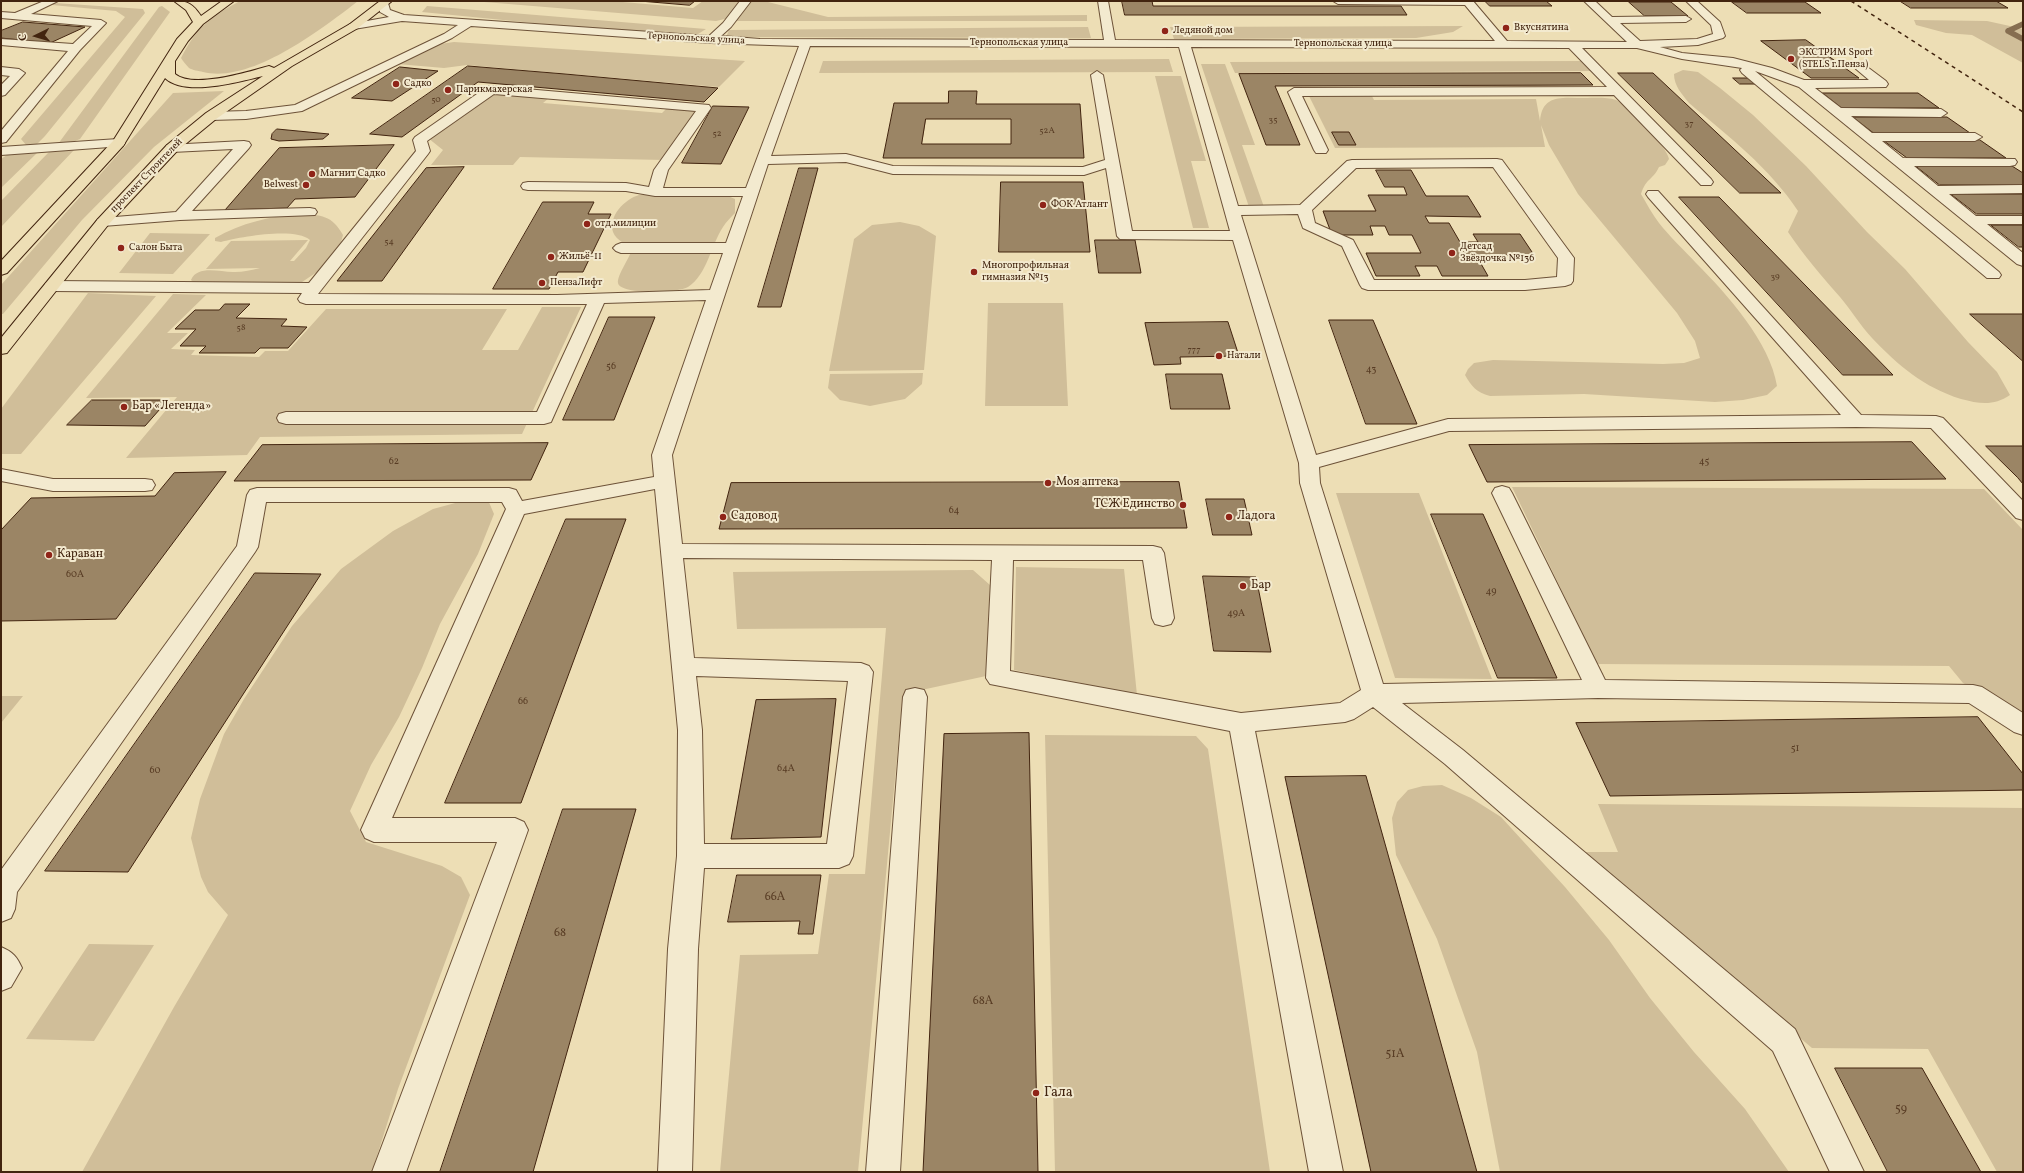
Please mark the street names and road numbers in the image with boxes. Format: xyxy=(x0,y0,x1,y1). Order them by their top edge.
street label: Тернопольская улица xyxy=(647,30,745,48)
street label: Тернопольская улица xyxy=(970,37,1068,49)
street label: Тернопольская улица xyxy=(1294,38,1392,50)
street label: проспект Строителей xyxy=(108,136,186,216)

